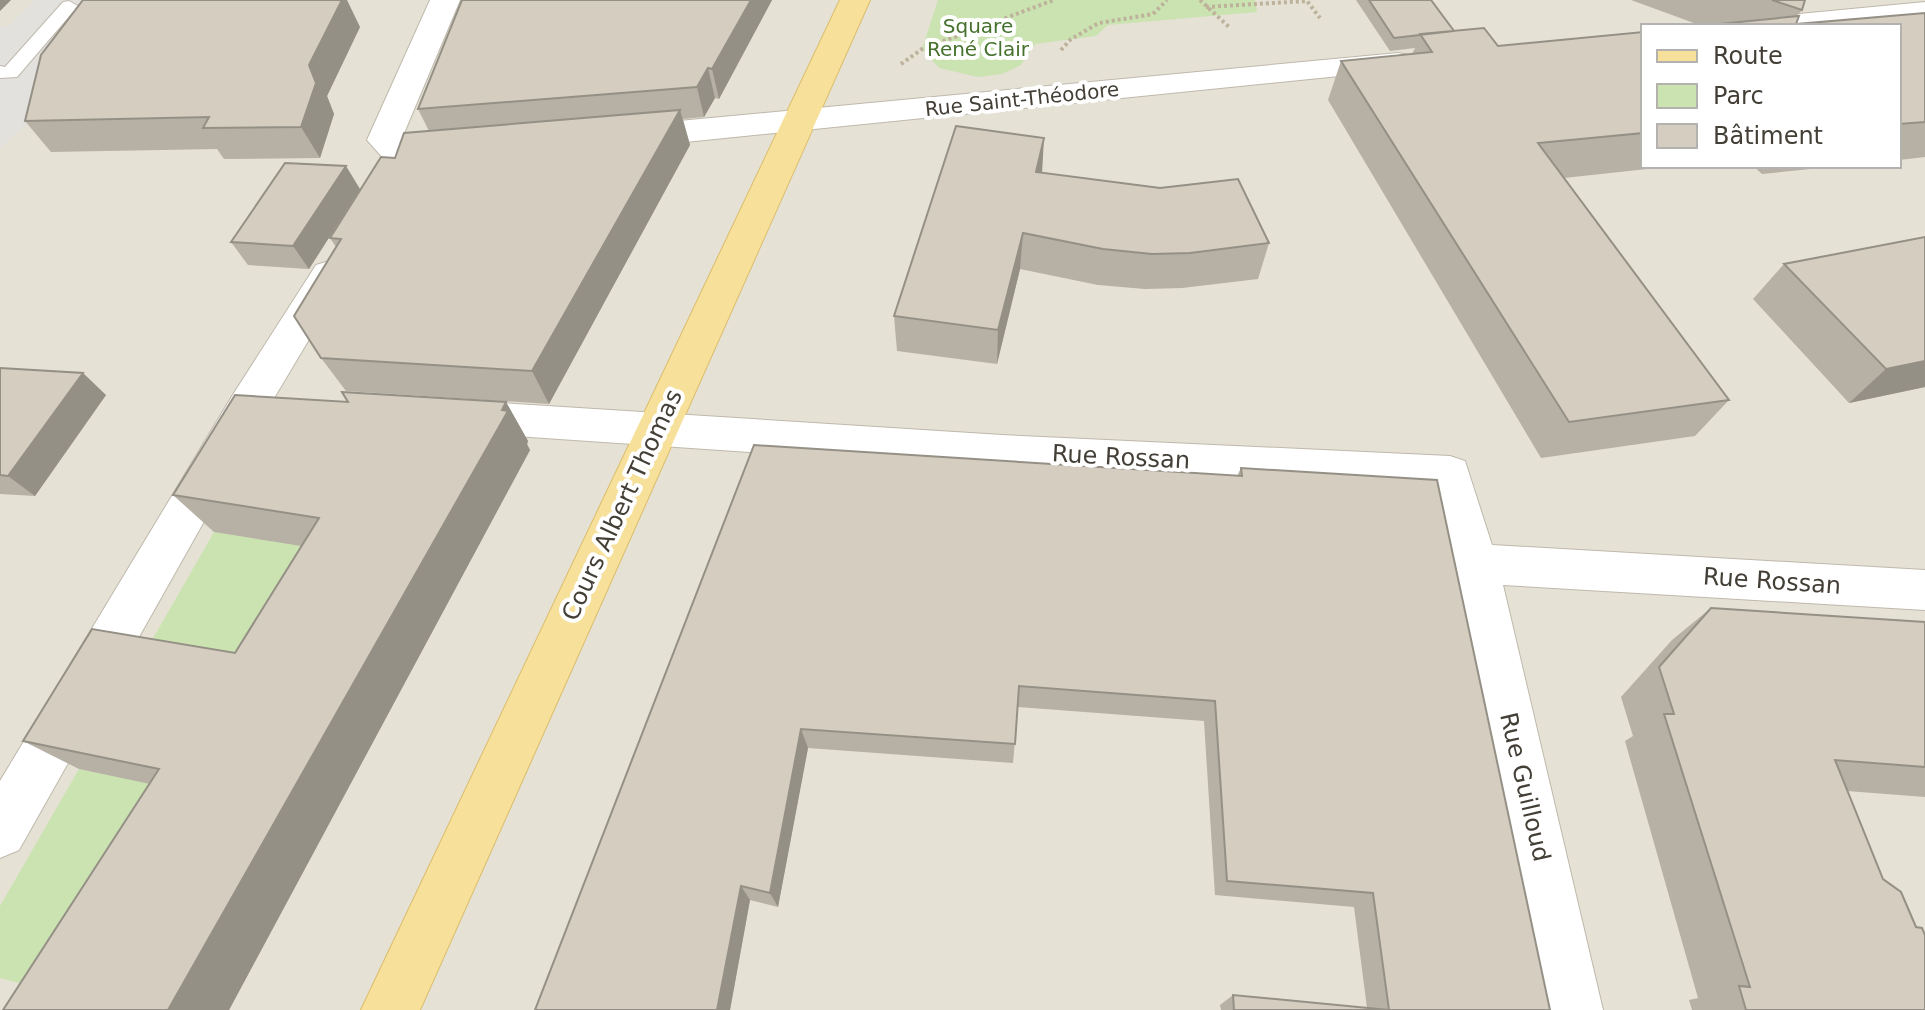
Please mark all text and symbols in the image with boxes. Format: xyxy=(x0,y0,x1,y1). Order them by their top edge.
park label: Square René Clair xyxy=(927,14,1030,61)
legend xyxy=(1641,24,1901,168)
text: Route xyxy=(1713,42,1783,70)
street label: Rue Saint-Théodore xyxy=(924,77,1120,121)
text: Parc xyxy=(1713,82,1764,110)
text: Bâtiment xyxy=(1713,122,1823,150)
street label: Cours Albert Thomas xyxy=(556,385,688,625)
street label: Rue Rossan xyxy=(1051,439,1191,475)
street label: Rue Rossan xyxy=(1702,562,1842,600)
street label: Rue Guilloud xyxy=(1494,710,1556,864)

